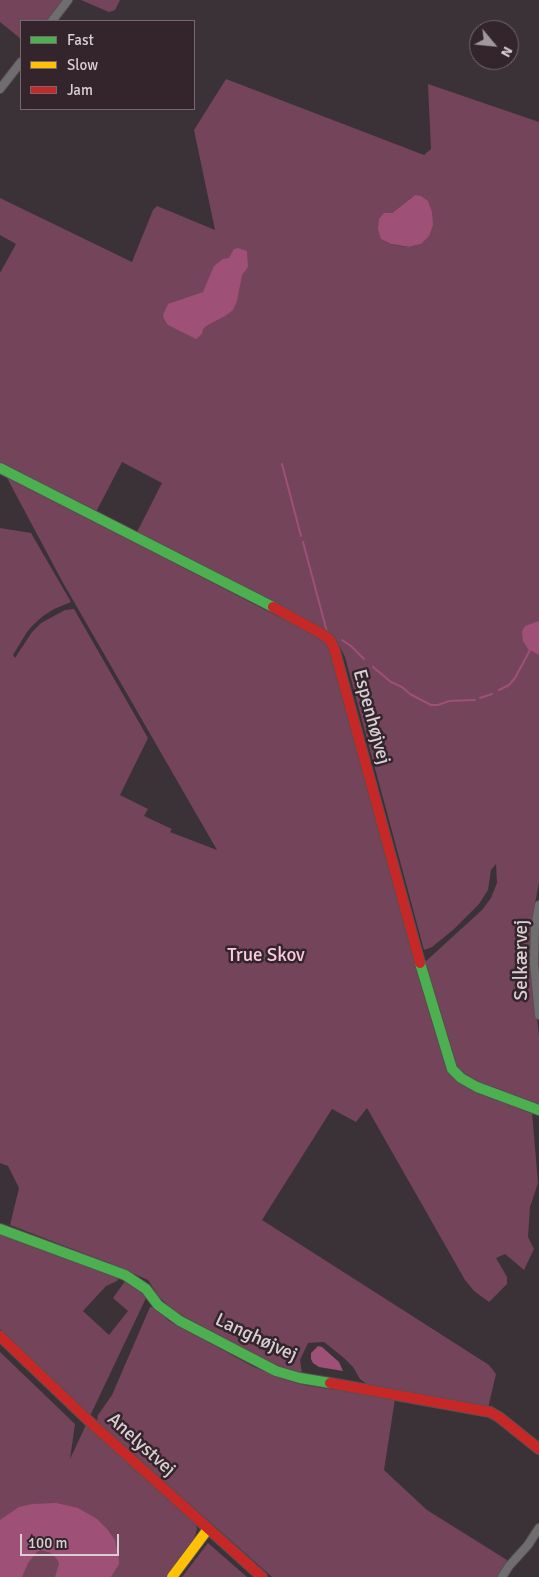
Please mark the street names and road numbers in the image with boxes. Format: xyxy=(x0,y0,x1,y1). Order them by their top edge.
street label: Espenhøjvej xyxy=(347,667,395,767)
street label: Selkærvej xyxy=(511,920,533,1000)
street label: Langhøjvej xyxy=(211,1309,301,1367)
street label: Anelystvej xyxy=(102,1408,180,1482)

